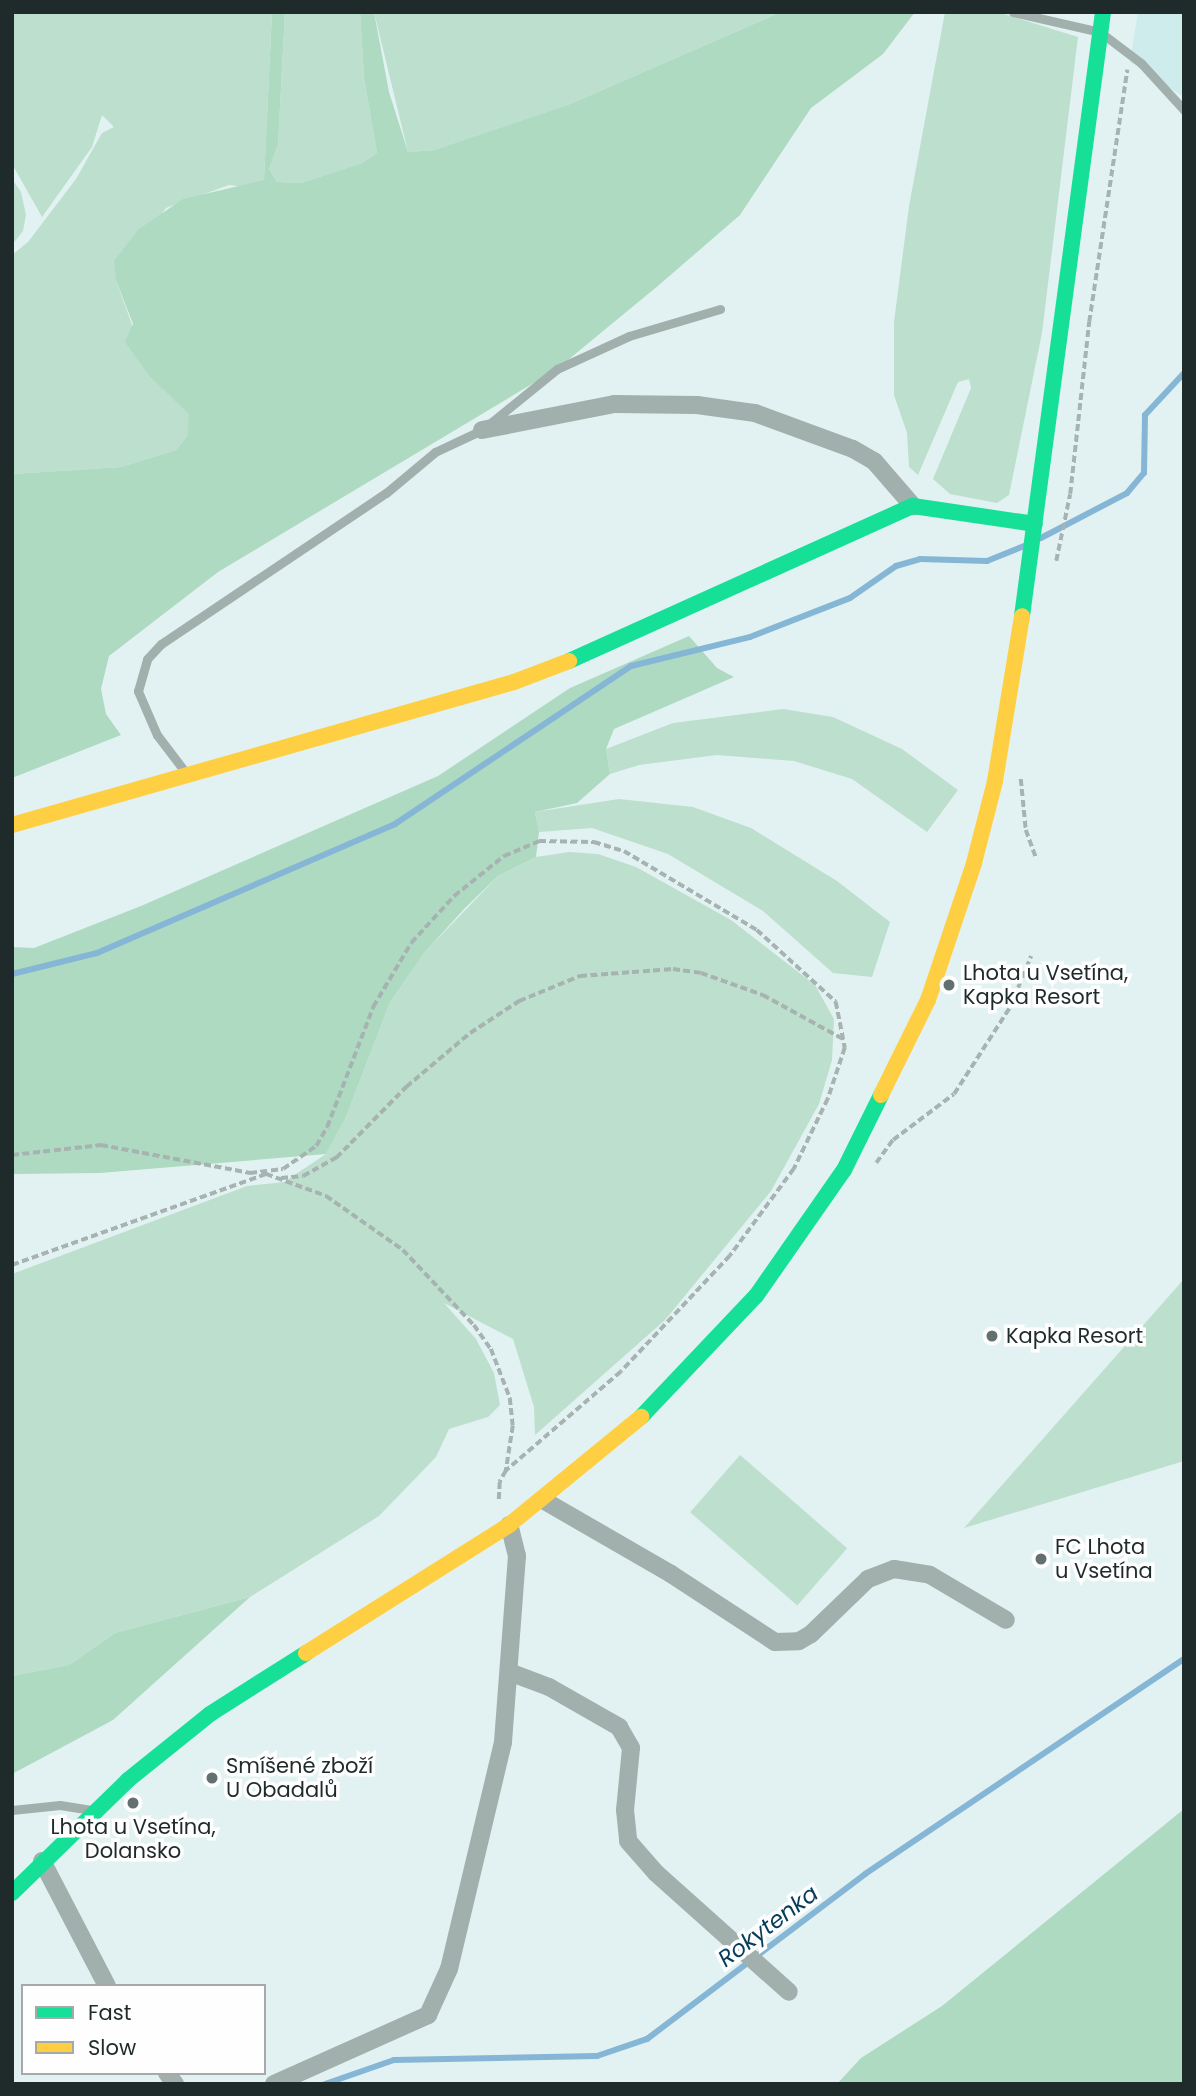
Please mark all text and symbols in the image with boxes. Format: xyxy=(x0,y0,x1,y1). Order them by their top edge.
place label: Lhota u Vsetína, Kapka Resort xyxy=(963,960,1128,1010)
marker: Lhota u Vsetína, Kapka Resort xyxy=(941,977,957,993)
place label: Kapka Resort xyxy=(1006,1323,1143,1349)
marker: Kapka Resort xyxy=(984,1328,1000,1344)
place label: FC Lhota u Vsetína xyxy=(1055,1534,1153,1584)
marker: FC Lhota u Vsetína xyxy=(1033,1551,1049,1567)
place label: Smíšené zboží U Obadalů xyxy=(226,1753,373,1803)
marker: Smíšené zboží U Obadalů xyxy=(204,1770,220,1786)
marker: Lhota u Vsetína, Dolansko xyxy=(125,1795,141,1811)
place label: Lhota u Vsetína, Dolansko xyxy=(50,1814,216,1864)
water label: Rokytenka xyxy=(712,1879,824,1973)
legend xyxy=(21,1984,266,2075)
text: Fast xyxy=(88,1998,131,2027)
text: Slow xyxy=(88,2033,136,2062)

